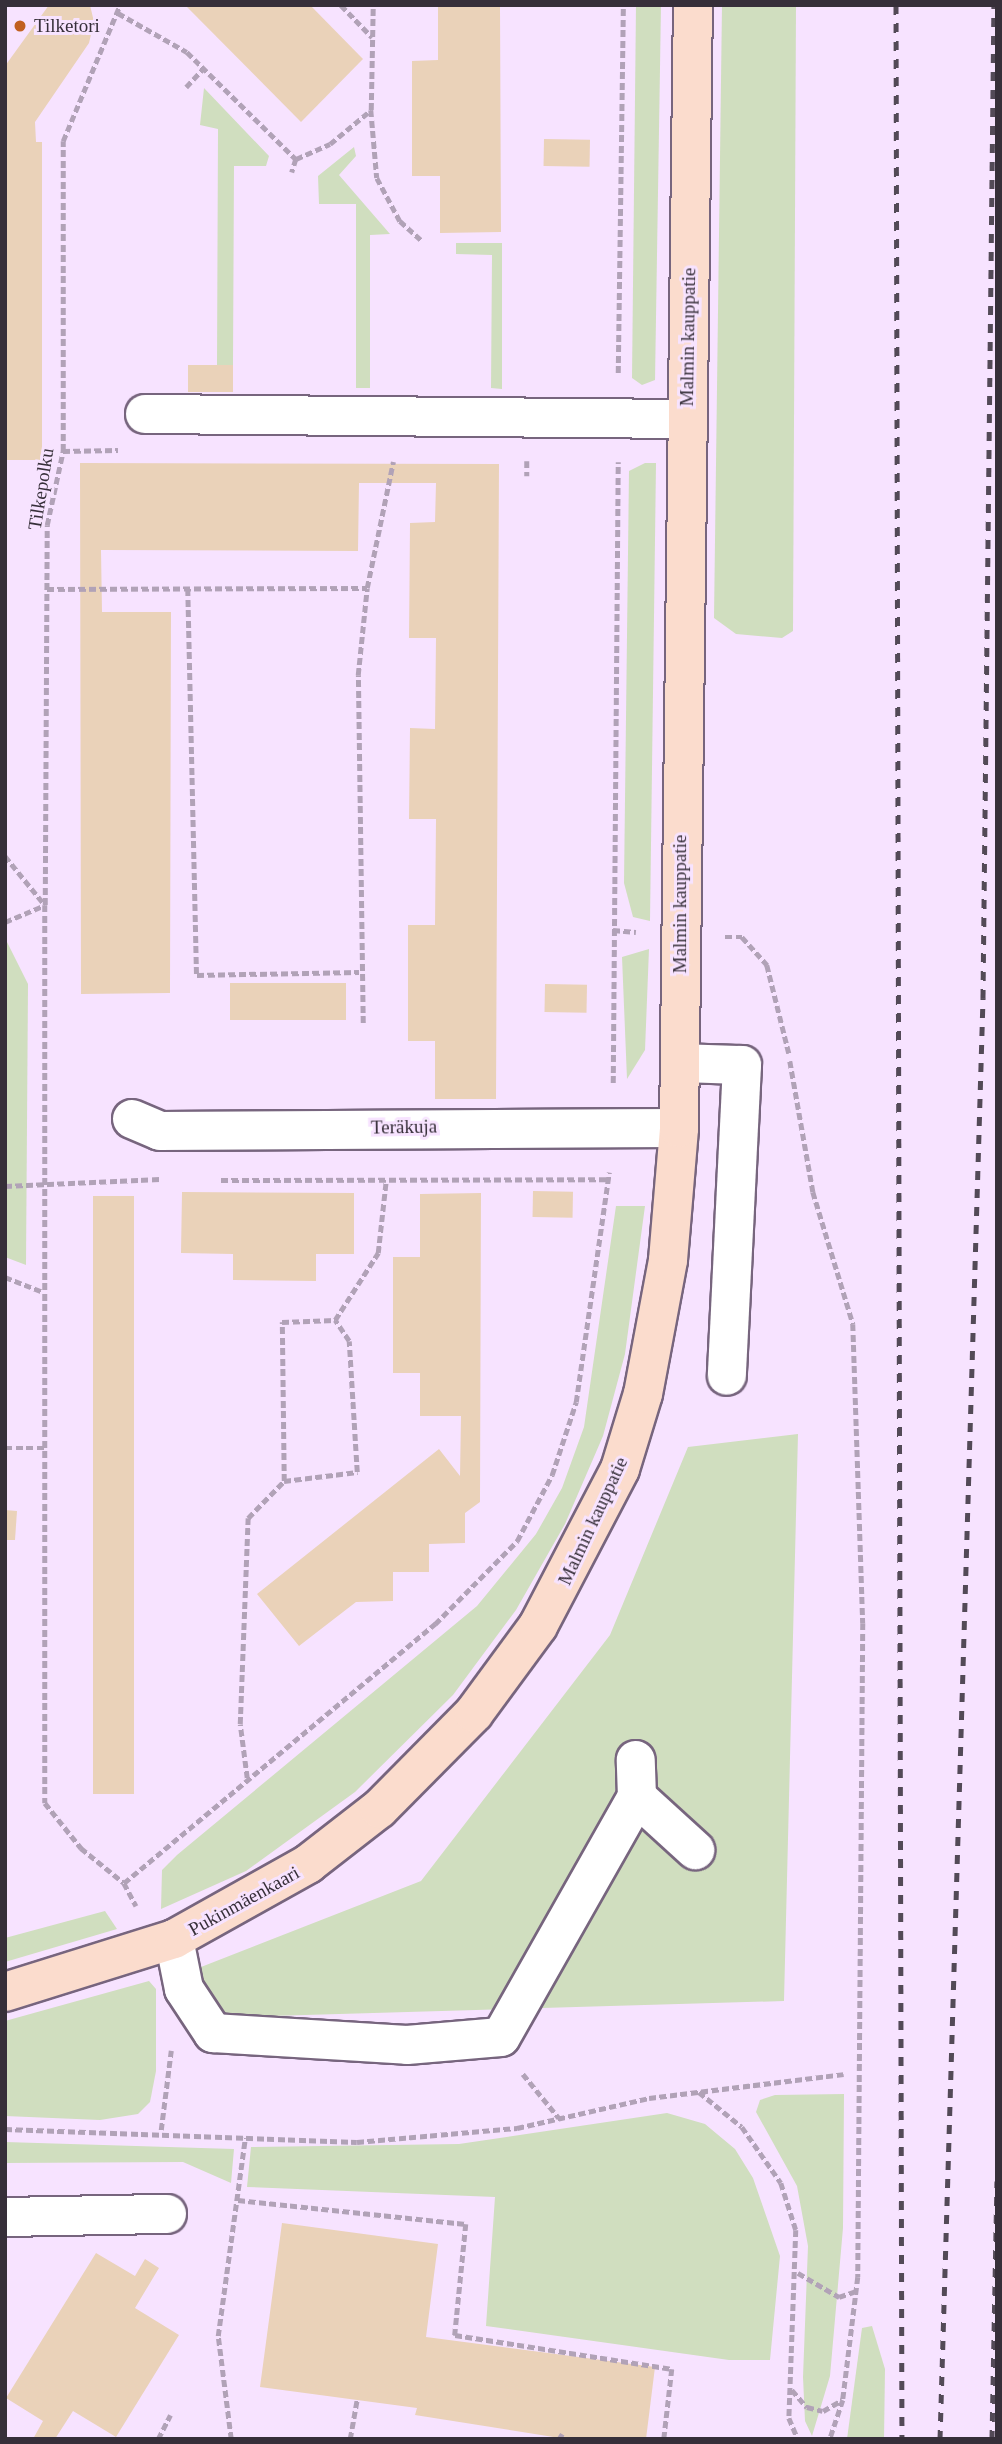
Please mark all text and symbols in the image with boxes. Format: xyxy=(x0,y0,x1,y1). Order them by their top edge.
place label: Tilketori xyxy=(34,15,100,37)
marker: Tilketori xyxy=(12,18,28,34)
street label: Malmin kauppatie xyxy=(675,267,701,407)
street label: Tilkepolku xyxy=(23,446,59,532)
street label: Malmin kauppatie xyxy=(669,835,691,973)
street label: Teräkuja xyxy=(371,1115,437,1139)
street label: Malmin kauppatie xyxy=(553,1453,633,1589)
street label: Pukinmäenkaari xyxy=(184,1861,304,1941)

